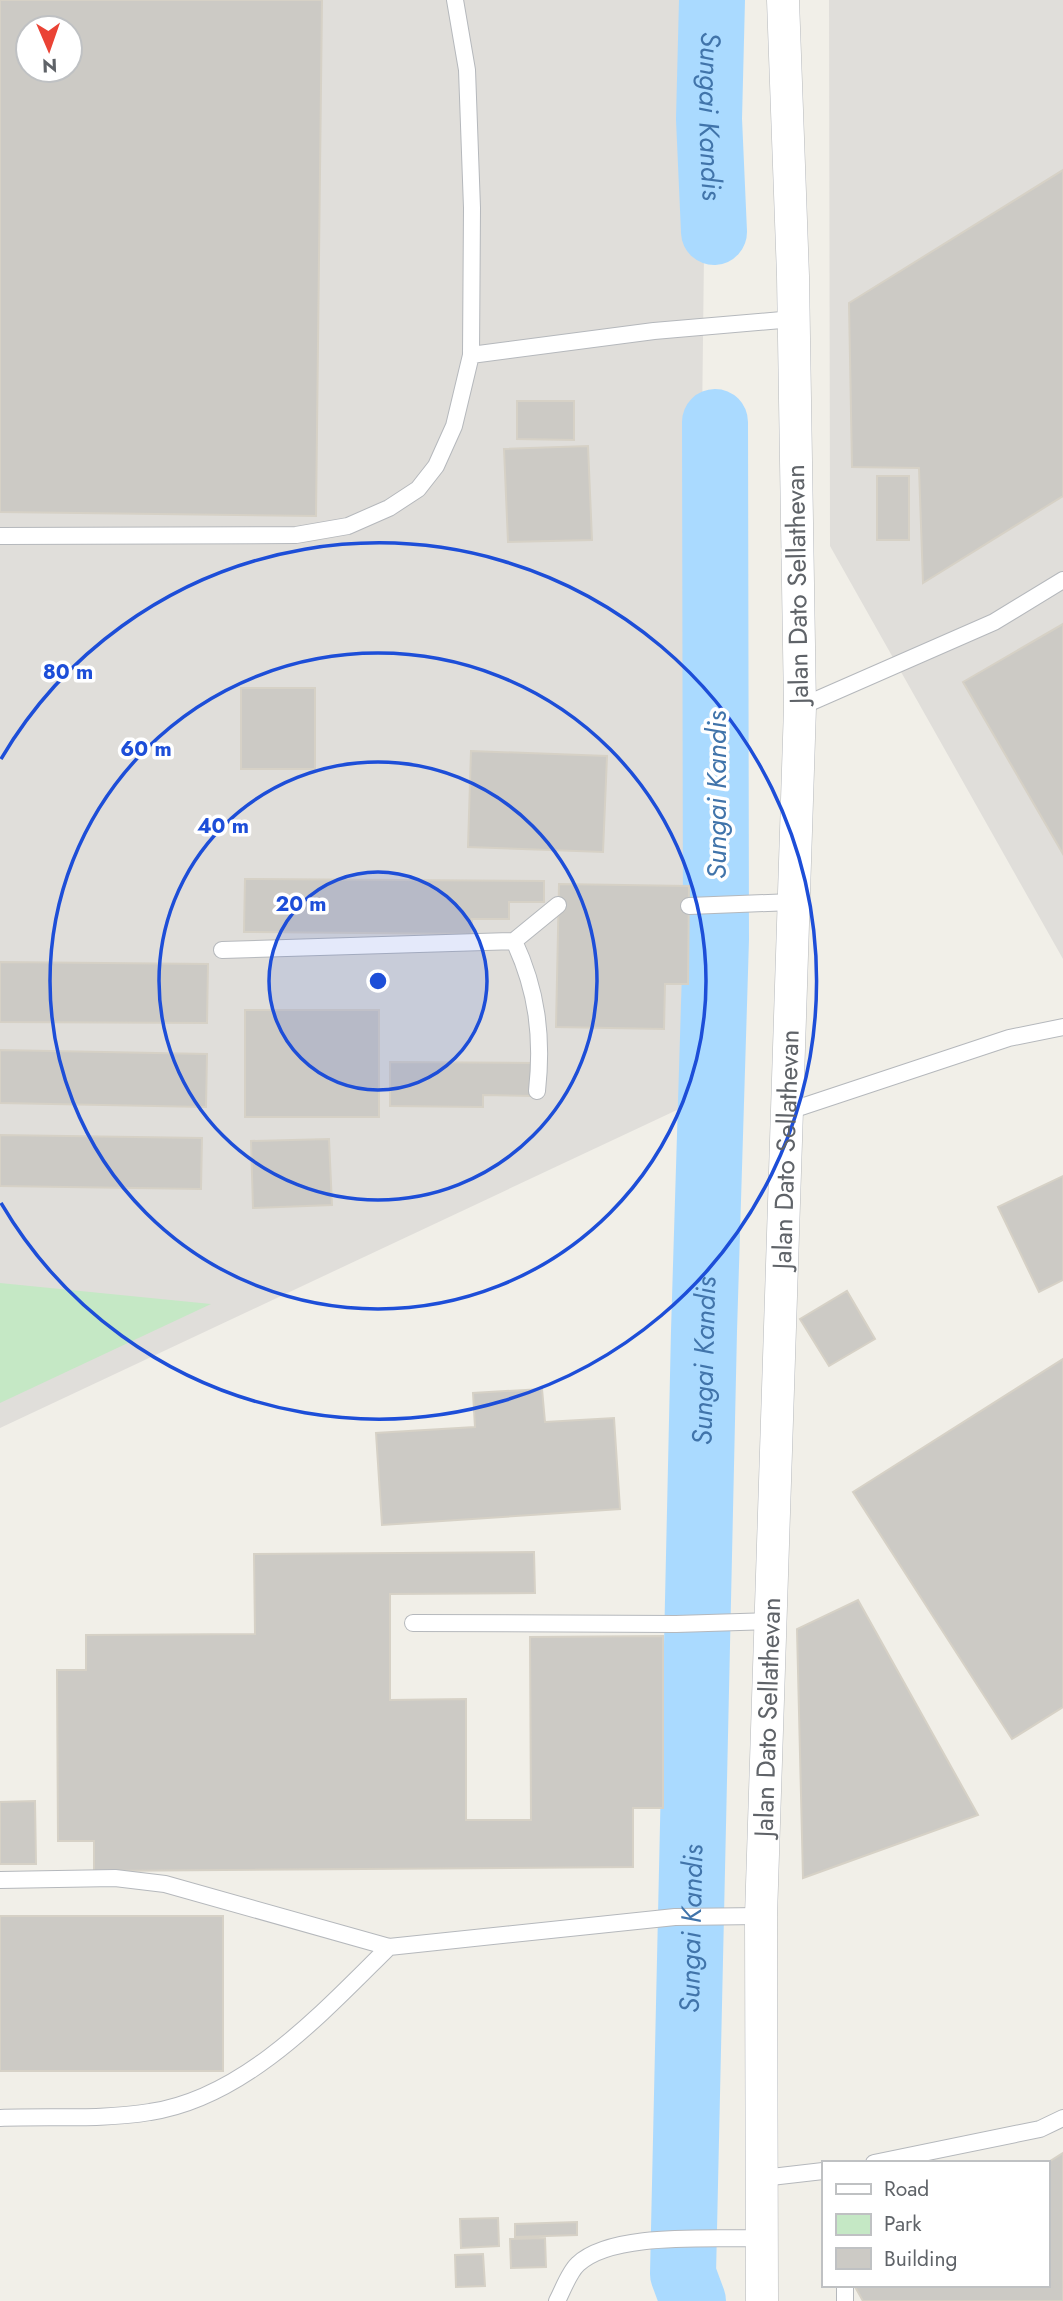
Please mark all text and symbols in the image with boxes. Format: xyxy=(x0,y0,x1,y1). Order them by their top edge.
north arrow xyxy=(14,14,84,84)
water label: Sungai Kandis xyxy=(688,31,733,202)
text: N xyxy=(42,52,58,79)
street label: Jalan Dato Sellathevan xyxy=(776,464,818,707)
text: 80 m xyxy=(43,657,93,687)
water label: Sungai Kandis xyxy=(696,710,737,879)
text: 60 m xyxy=(120,734,172,764)
text: 40 m xyxy=(197,811,249,841)
text: 20 m xyxy=(275,889,327,919)
centre of rings xyxy=(366,969,390,993)
street label: Jalan Dato Sellathevan xyxy=(763,1029,809,1273)
water label: Sungai Kandis xyxy=(681,1275,727,1446)
street label: Jalan Dato Sellathevan xyxy=(744,1597,790,1841)
water label: Sungai Kandis xyxy=(669,1843,714,2014)
legend xyxy=(822,2161,1049,2287)
text: Road xyxy=(884,2174,929,2204)
text: Park xyxy=(884,2209,922,2239)
text: Building xyxy=(884,2244,957,2274)

